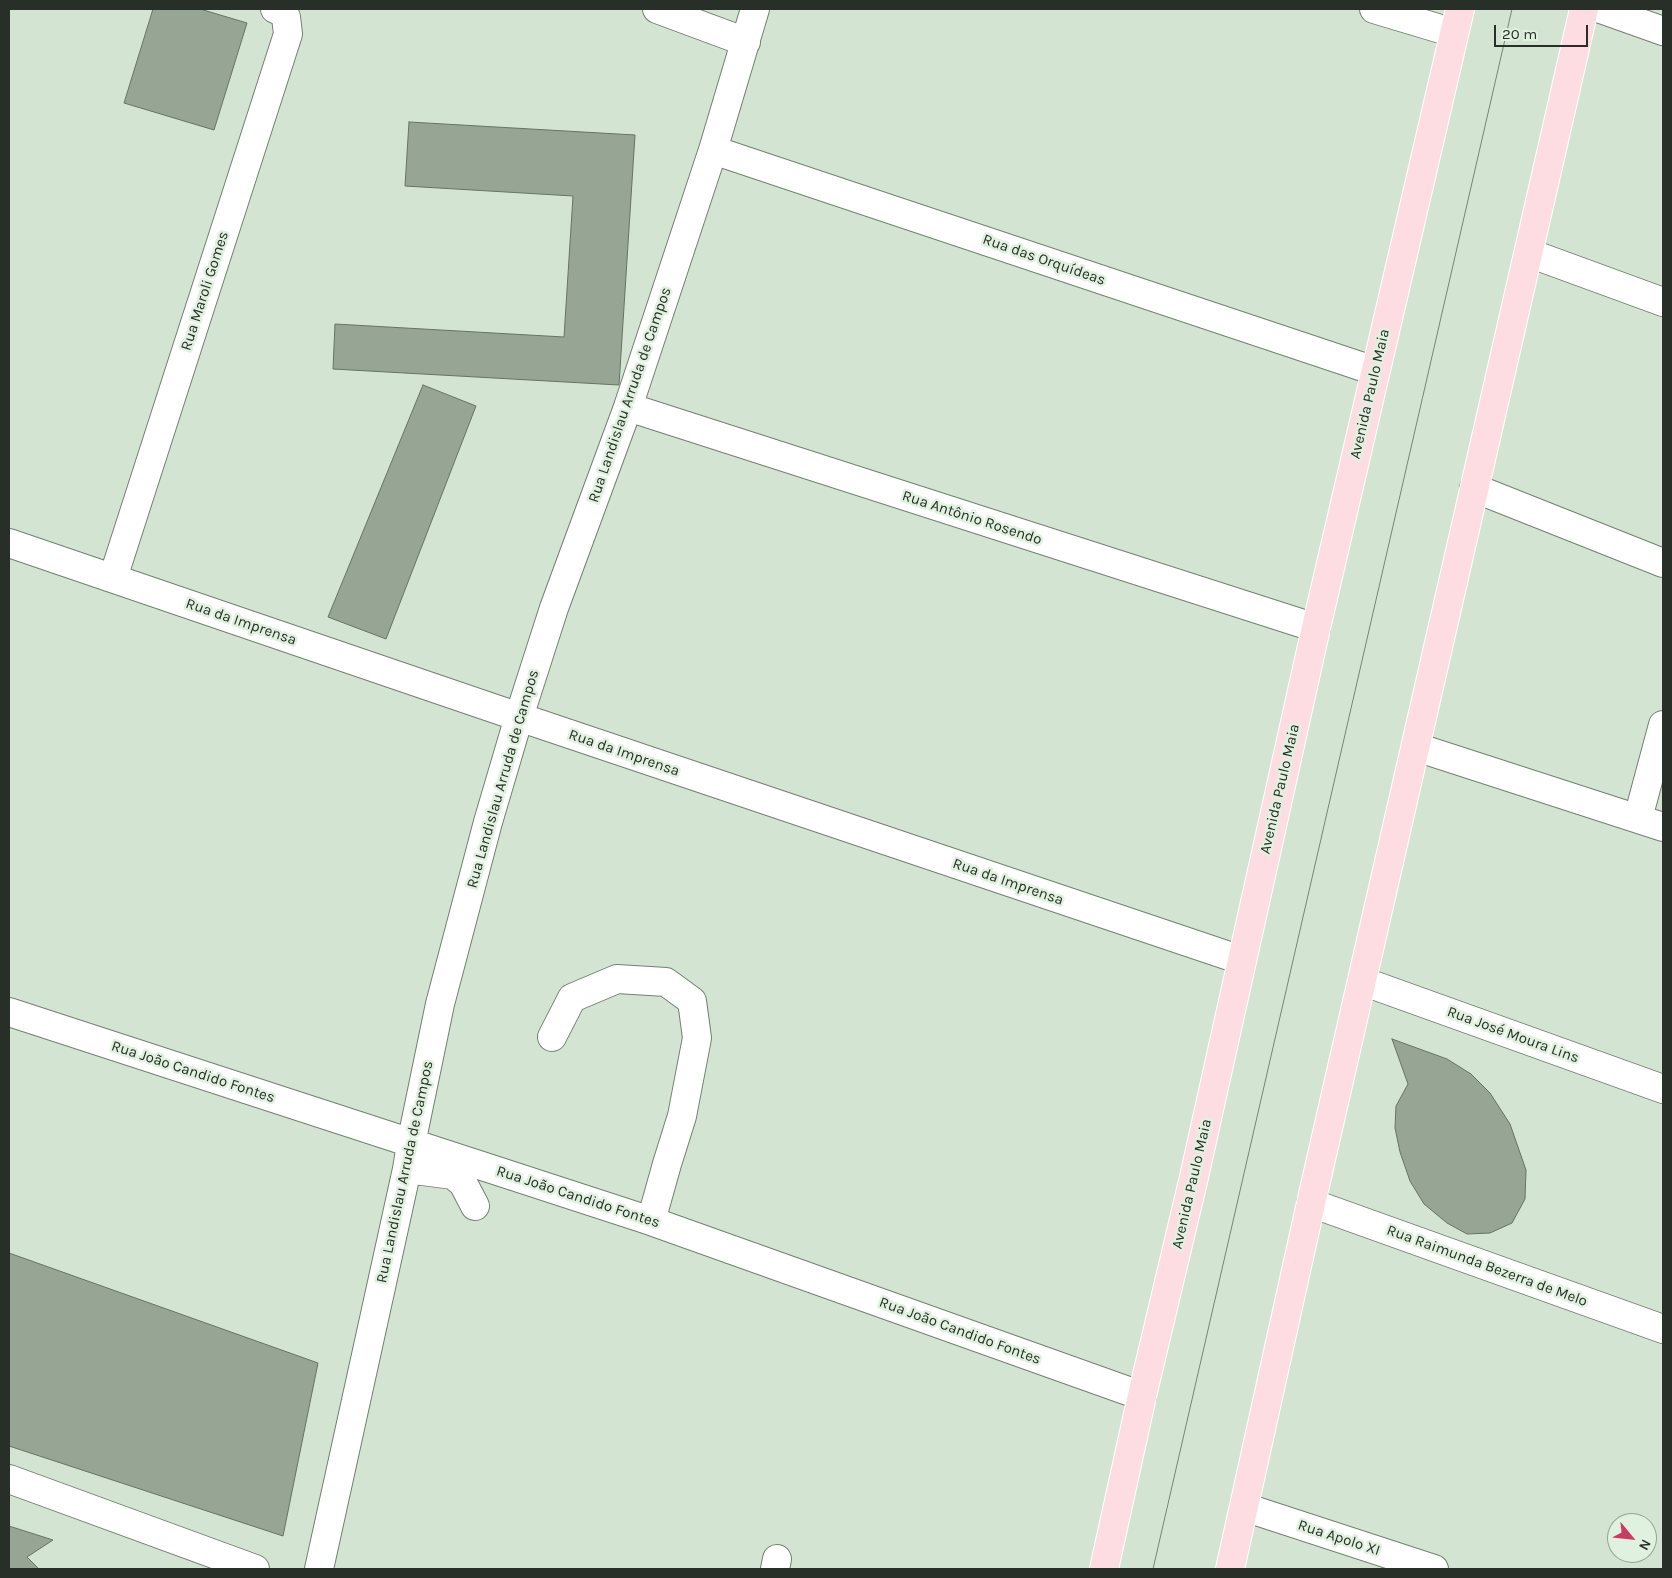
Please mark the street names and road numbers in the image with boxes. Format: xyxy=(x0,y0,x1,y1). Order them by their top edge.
street label: Rua Maroli Gomes xyxy=(177,229,233,353)
street label: Rua das Orquídeas xyxy=(980,231,1108,289)
street label: Rua Landislau Arruda de Campos xyxy=(585,285,675,505)
street label: Avenida Paulo Maia xyxy=(1346,327,1394,461)
street label: Rua Antônio Rosendo xyxy=(900,487,1044,549)
street label: Rua da Imprensa xyxy=(183,595,299,649)
street label: Rua Landislau Arruda de Campos xyxy=(463,668,543,890)
street label: Avenida Paulo Maia xyxy=(1256,722,1304,856)
street label: Rua da Imprensa xyxy=(566,726,682,780)
street label: Rua da Imprensa xyxy=(950,855,1066,909)
street label: Rua José Moura Lins xyxy=(1445,1003,1581,1067)
street label: Rua João Candido Fontes xyxy=(109,1037,277,1107)
street label: Rua Landislau Arruda de Campos xyxy=(373,1059,437,1285)
street label: Avenida Paulo Maia xyxy=(1168,1117,1216,1251)
street label: Rua João Candido Fontes xyxy=(494,1162,662,1232)
street label: Rua Raimunda Bezerra de Melo xyxy=(1384,1221,1590,1311)
street label: Rua João Candido Fontes xyxy=(877,1293,1043,1369)
street label: Rua Apolo XI xyxy=(1296,1516,1382,1560)

